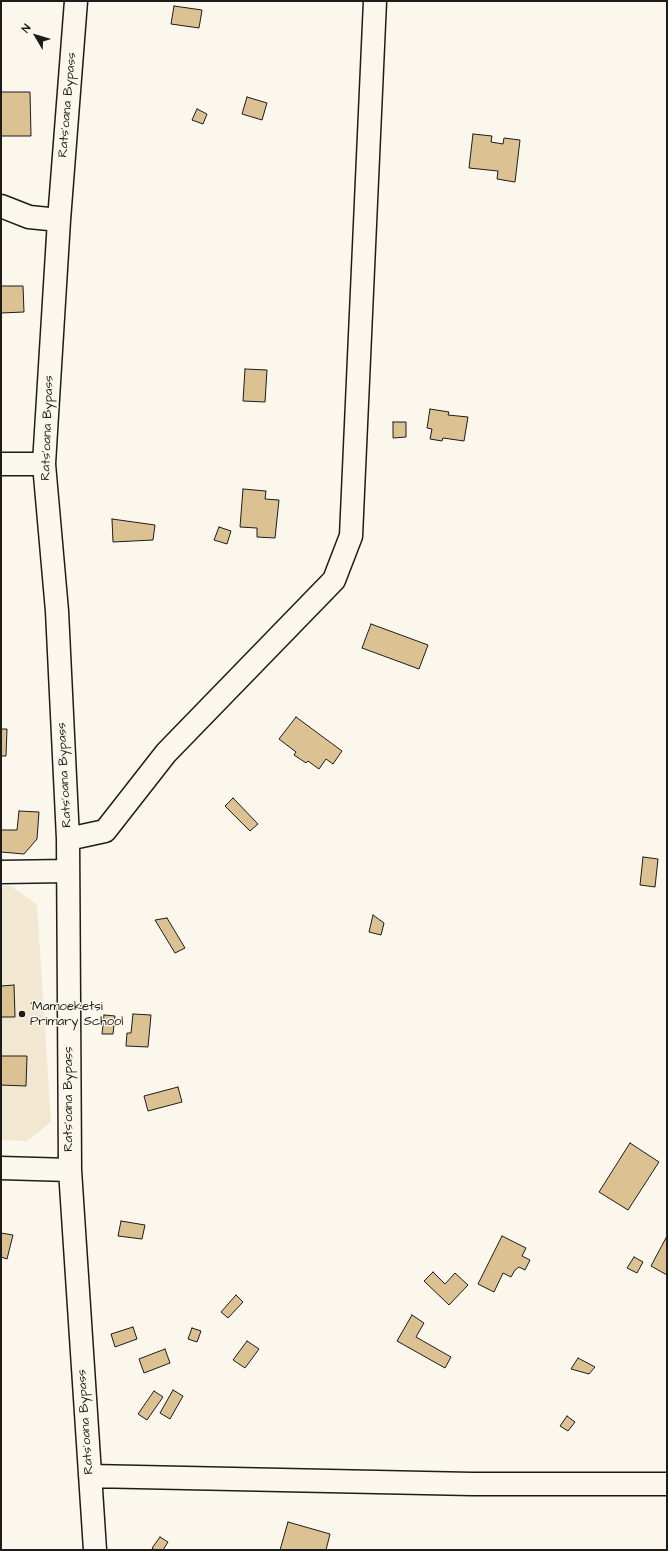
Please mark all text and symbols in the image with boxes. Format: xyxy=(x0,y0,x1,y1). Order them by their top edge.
north arrow xyxy=(16,16,56,56)
text: N xyxy=(18,21,34,36)
street label: Rats'oana Bypass xyxy=(56,52,80,158)
street label: Rats'oana Bypass xyxy=(38,375,58,481)
street label: Rats'oana Bypass xyxy=(54,722,76,828)
place label: 'Mamoeketsi Primary School xyxy=(30,999,123,1030)
marker: 'Mamoeketsi Primary School xyxy=(17,1009,27,1019)
street label: Rats'oana Bypass xyxy=(61,1046,77,1152)
street label: Rats'oana Bypass xyxy=(75,1369,97,1475)

